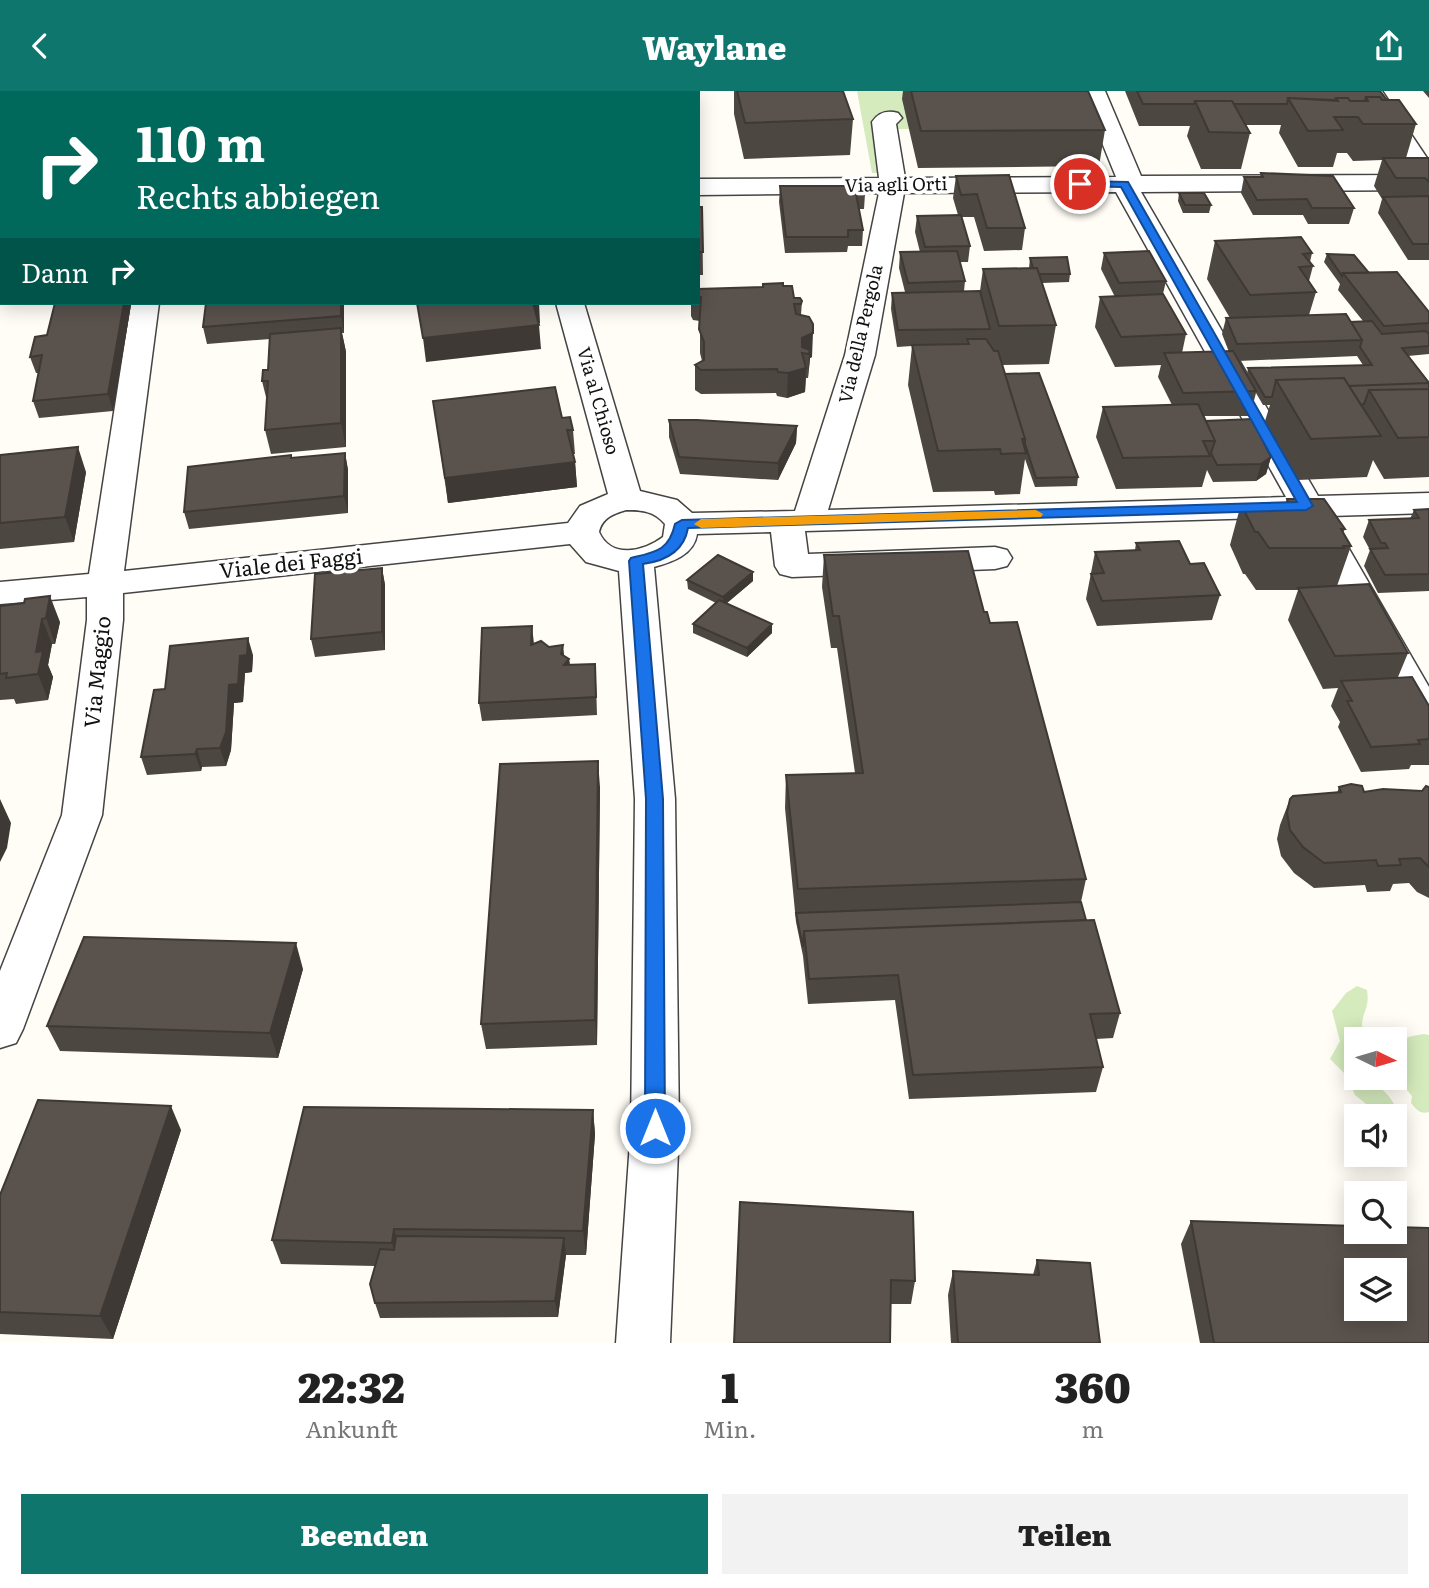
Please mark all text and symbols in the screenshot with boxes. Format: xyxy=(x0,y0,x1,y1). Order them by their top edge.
text: Waylane xyxy=(642,22,787,70)
icon: back xyxy=(21,27,59,65)
icon: share xyxy=(1370,27,1408,65)
text: 110 m xyxy=(136,104,265,177)
icon: right xyxy=(21,119,112,210)
pin xyxy=(1050,154,1110,214)
icon: arrive xyxy=(1061,165,1099,203)
street label: Via agli Orti xyxy=(844,169,948,198)
text: Rechts abbiegen xyxy=(136,171,380,219)
text: Dann xyxy=(21,252,89,291)
icon: right xyxy=(103,252,141,290)
street label: Via della Pergola xyxy=(830,261,889,406)
street label: Via al Chioso xyxy=(571,344,628,458)
street label: Viale dei Faggi xyxy=(218,539,364,584)
street label: Via Maggio xyxy=(74,614,117,729)
north arrow xyxy=(1344,1027,1407,1090)
map controls xyxy=(1344,1027,1407,1321)
position arrow xyxy=(618,1091,692,1165)
button: sound xyxy=(1344,1104,1407,1167)
button: search xyxy=(1344,1181,1407,1244)
button: layers xyxy=(1344,1258,1407,1321)
text: 22:32 xyxy=(298,1354,405,1416)
text: 1 xyxy=(721,1354,739,1416)
text: 360 xyxy=(1055,1354,1131,1416)
text: Ankunft xyxy=(305,1411,398,1445)
text: Min. xyxy=(703,1411,756,1445)
text: m xyxy=(1082,1411,1104,1445)
button: Beenden xyxy=(21,1494,708,1574)
button: Teilen xyxy=(722,1494,1408,1574)

